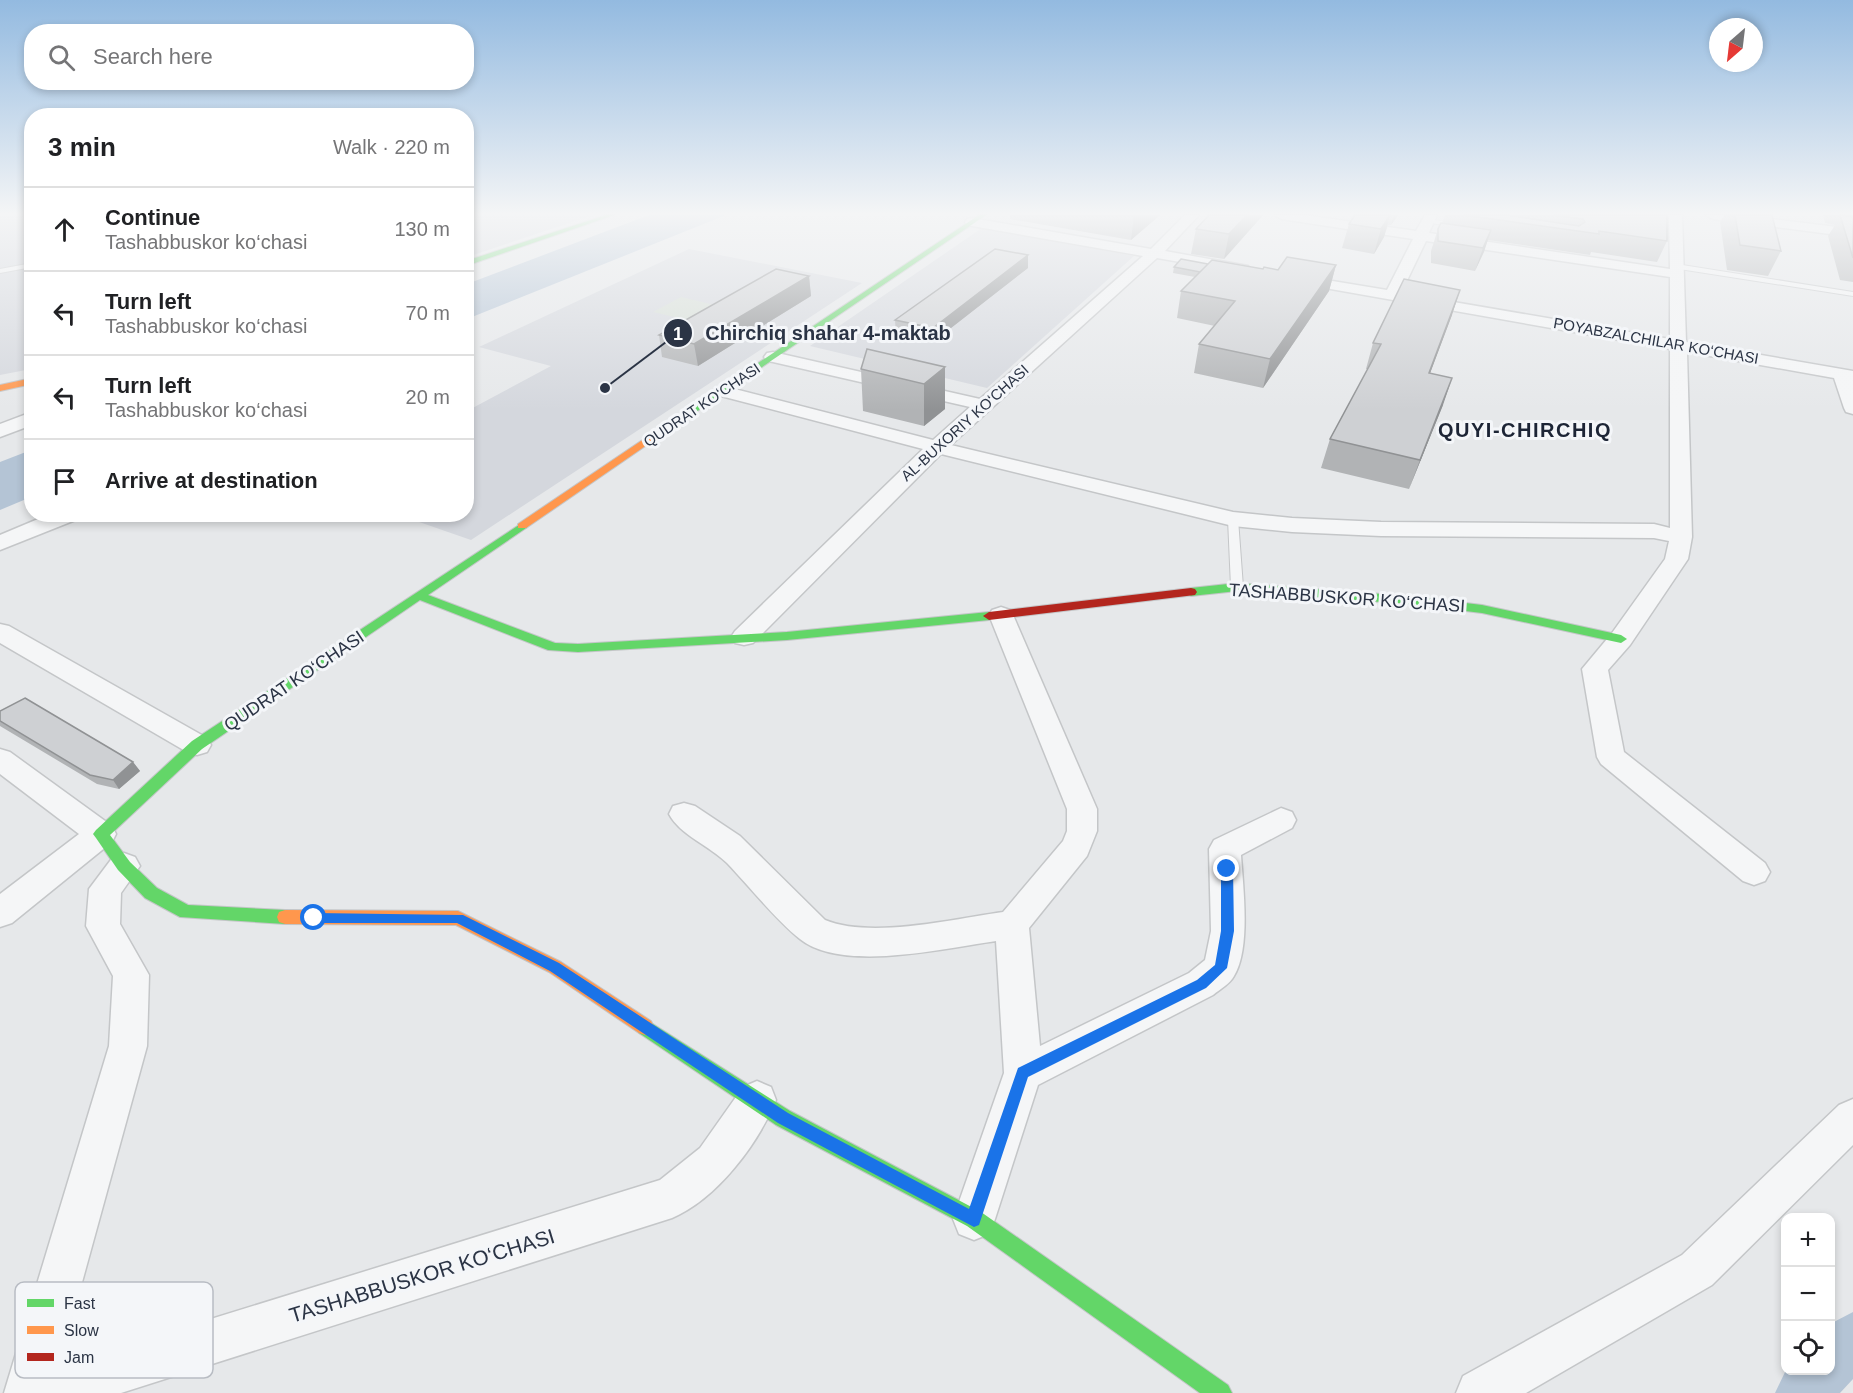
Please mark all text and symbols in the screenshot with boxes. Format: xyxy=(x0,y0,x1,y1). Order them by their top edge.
north arrow xyxy=(1709,18,1763,72)
search box xyxy=(24,24,474,90)
icon: search xyxy=(45,41,78,74)
text: Search here xyxy=(93,44,213,69)
text: 3 min xyxy=(48,132,116,162)
text: Walk · 220 m xyxy=(333,136,450,158)
text: Continue xyxy=(105,205,200,230)
icon: ahead xyxy=(48,213,81,246)
text: 130 m xyxy=(394,218,450,240)
text: Tashabbuskor ko‘chasi xyxy=(105,231,307,253)
text: Turn left xyxy=(105,289,191,314)
icon: left xyxy=(48,297,81,330)
text: 70 m xyxy=(406,302,450,324)
callout: Chirchiq shahar 4-maktab xyxy=(663,314,962,352)
street label: POYABZALCHILAR KO‘CHASI xyxy=(1552,314,1760,367)
text: Tashabbuskor ko‘chasi xyxy=(105,315,307,337)
text: Chirchiq shahar 4-maktab xyxy=(705,322,951,344)
text: 1 xyxy=(673,324,683,344)
street label: QUDRAT KO‘CHASI xyxy=(640,359,763,450)
street label: AL-BUXORIY KO‘CHASI xyxy=(897,361,1032,484)
text: Turn left xyxy=(105,373,191,398)
icon: left xyxy=(48,381,81,414)
text: 20 m xyxy=(406,386,450,408)
text: Tashabbuskor ko‘chasi xyxy=(105,399,307,421)
district label: QUYI-CHIRCHIQ xyxy=(1438,419,1612,441)
icon: arrive xyxy=(48,465,81,498)
text: Arrive at destination xyxy=(105,468,318,493)
street label: TASHABBUSKOR KO‘CHASI xyxy=(1228,580,1466,616)
street label: QUDRAT KO‘CHASI xyxy=(220,627,368,735)
route end xyxy=(1213,855,1239,881)
route start xyxy=(300,904,326,930)
map controls xyxy=(1781,1213,1835,1375)
button: + xyxy=(1781,1213,1835,1267)
street label: TASHABBUSKOR KO‘CHASI xyxy=(286,1224,557,1327)
button: − xyxy=(1781,1267,1835,1321)
legend xyxy=(15,1282,213,1378)
text: Fast xyxy=(64,1295,96,1312)
button: locate xyxy=(1781,1321,1835,1375)
text: Slow xyxy=(64,1322,99,1339)
text: Jam xyxy=(64,1349,94,1366)

